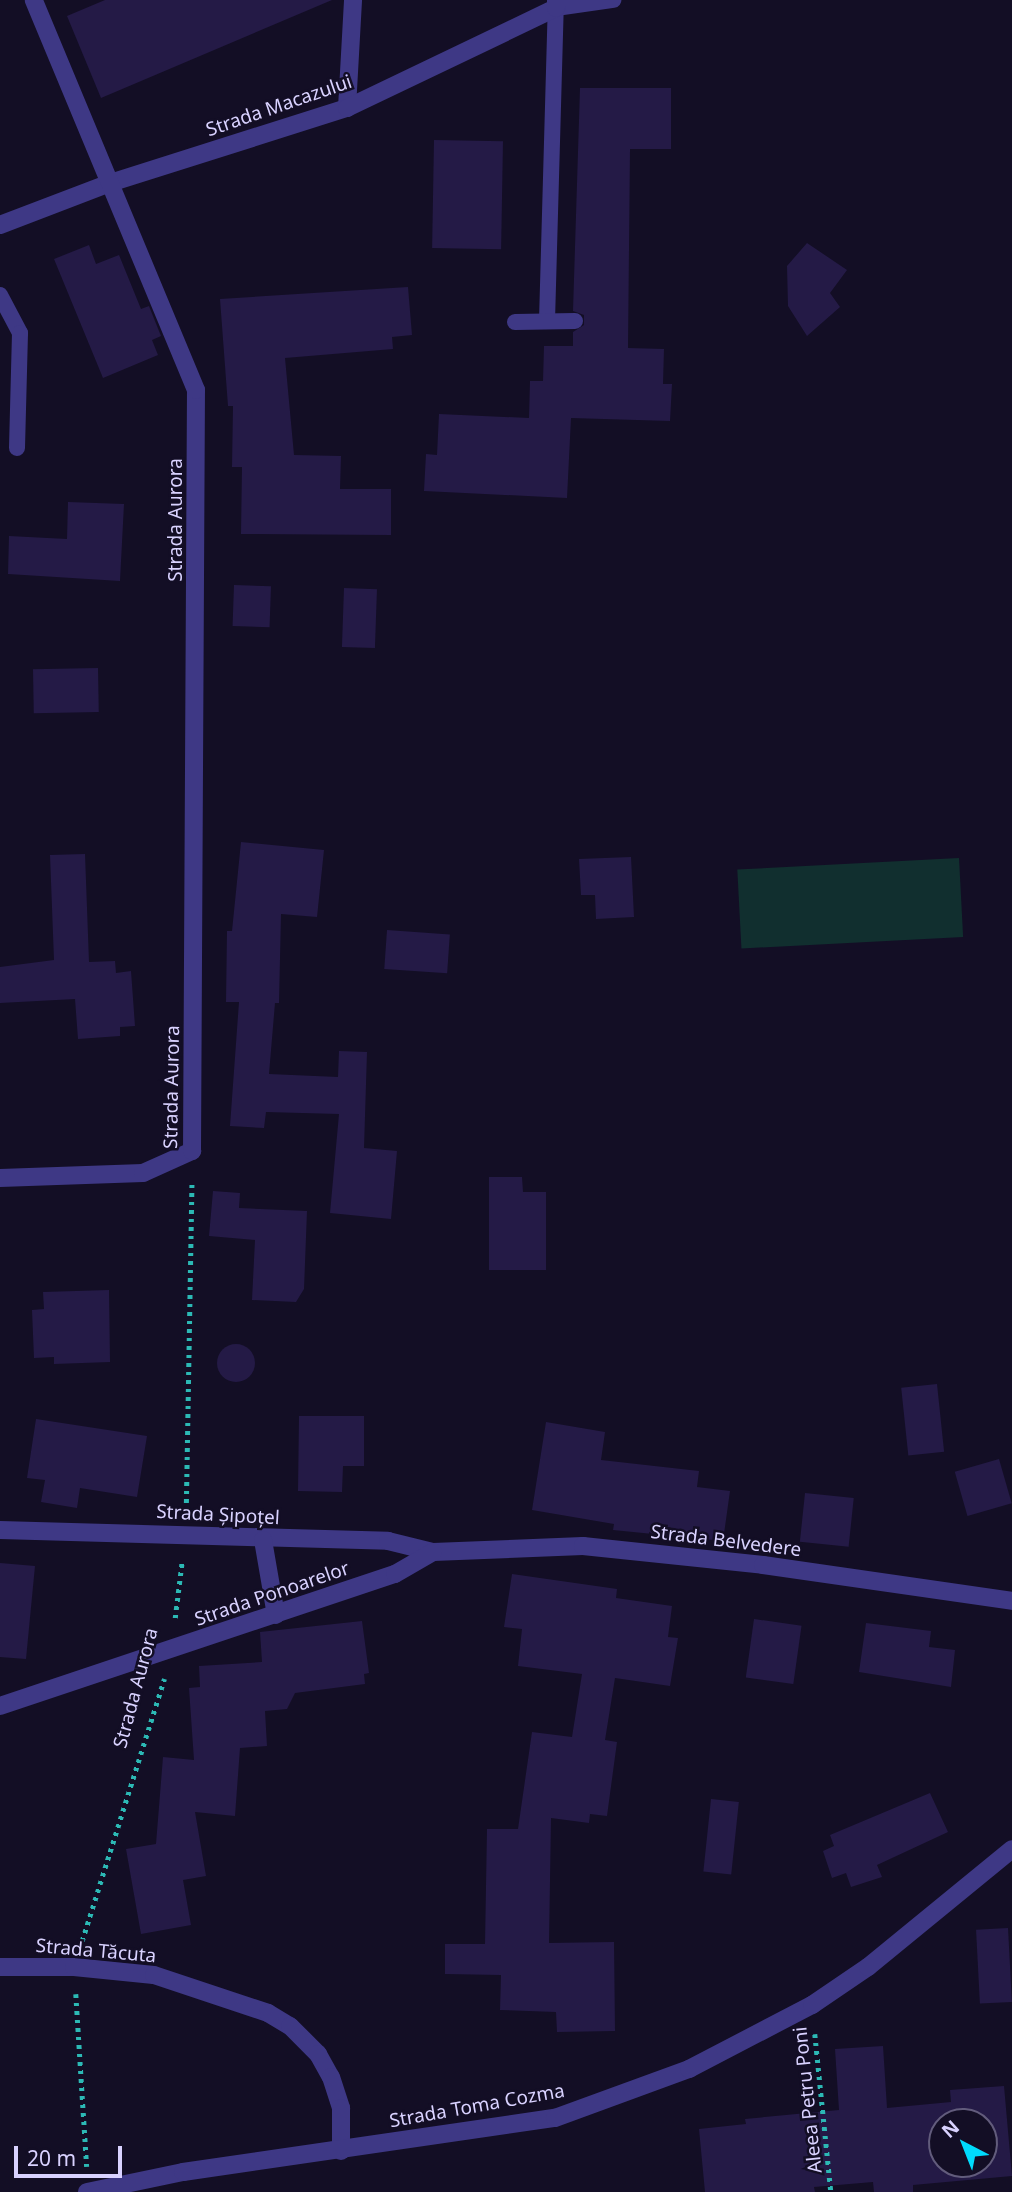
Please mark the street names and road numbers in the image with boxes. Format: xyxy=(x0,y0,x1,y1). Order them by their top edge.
street label: Strada Macazului xyxy=(203,70,355,142)
street label: Strada Aurora xyxy=(165,458,187,582)
street label: Strada Aurora xyxy=(160,1025,184,1149)
street label: Strada Șipoțel xyxy=(156,1500,280,1530)
street label: Strada Belvedere xyxy=(649,1520,803,1562)
street label: Strada Ponoarelor xyxy=(192,1557,352,1631)
street label: Strada Aurora xyxy=(109,1625,163,1751)
street label: Strada Tăcuta xyxy=(35,1934,157,1968)
street label: Aleea Petru Poni xyxy=(789,2026,827,2174)
street label: Strada Toma Cozma xyxy=(388,2079,566,2133)

